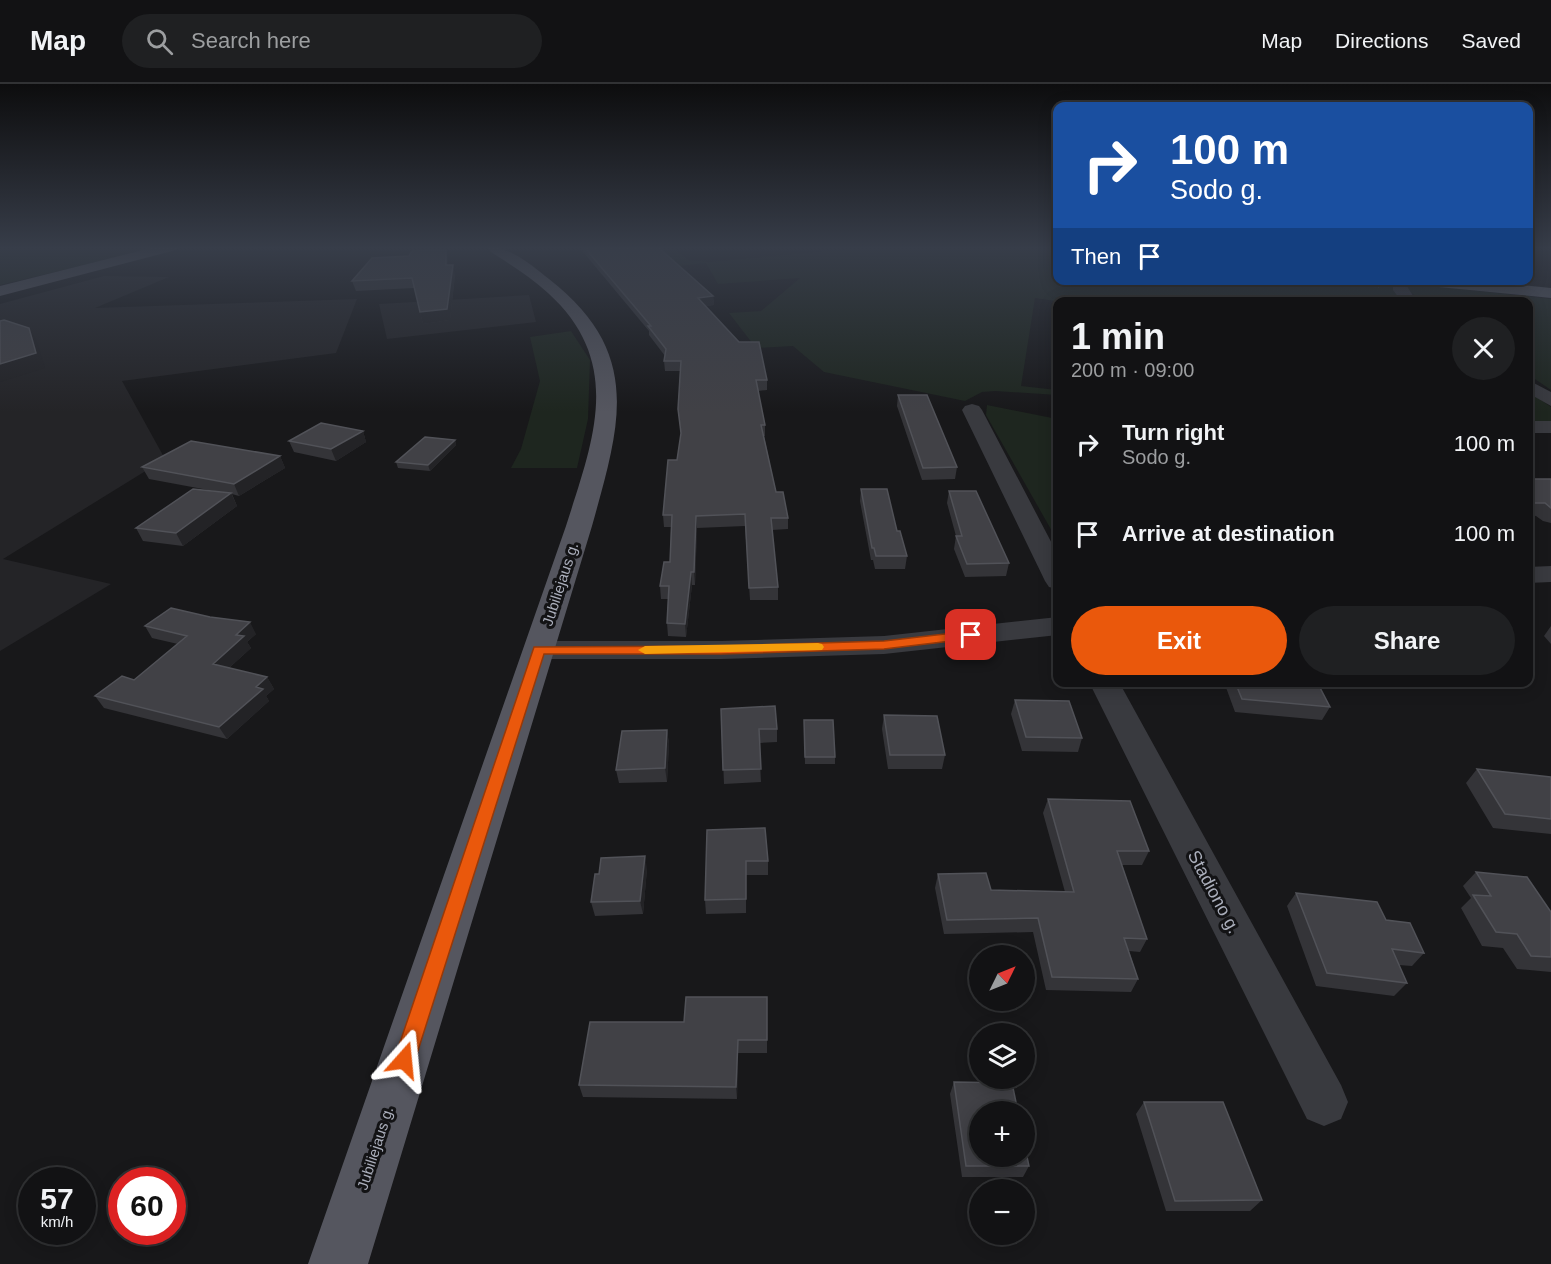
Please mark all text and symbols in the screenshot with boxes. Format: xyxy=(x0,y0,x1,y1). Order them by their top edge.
search box xyxy=(122,14,542,68)
text: Map xyxy=(30,25,86,56)
icon: search xyxy=(143,25,176,58)
text: Search here xyxy=(191,28,311,53)
text: Map xyxy=(1261,29,1302,52)
text: Directions xyxy=(1335,29,1428,52)
text: Saved xyxy=(1461,29,1521,52)
icon: right xyxy=(1071,126,1149,204)
text: 100 m xyxy=(1170,126,1289,173)
text: Sodo g. xyxy=(1170,175,1263,205)
icon: arrive xyxy=(1133,240,1166,273)
text: Then xyxy=(1071,244,1121,269)
text: 1 min xyxy=(1071,316,1165,357)
button: close xyxy=(1452,317,1515,380)
text: 200 m · 09:00 xyxy=(1071,359,1194,381)
text: Turn right xyxy=(1122,420,1224,445)
icon: right xyxy=(1071,428,1104,461)
text: 100 m xyxy=(1454,431,1515,456)
text: Sodo g. xyxy=(1122,446,1191,468)
icon: arrive xyxy=(1071,518,1104,551)
text: Arrive at destination xyxy=(1122,521,1335,546)
text: 100 m xyxy=(1454,521,1515,546)
street label: Jubiliejaus g. xyxy=(539,540,581,628)
button: Exit xyxy=(1071,606,1287,675)
button: Share xyxy=(1299,606,1515,675)
pin xyxy=(945,609,996,660)
icon: arrive xyxy=(954,618,987,651)
street label: Stadiono g. xyxy=(1184,847,1244,937)
north arrow xyxy=(969,945,1035,1011)
map controls xyxy=(969,945,1035,1245)
button: layers xyxy=(969,1023,1035,1089)
position arrow xyxy=(372,1028,436,1092)
button: + xyxy=(969,1101,1035,1167)
street label: Jubiliejaus g. xyxy=(354,1104,396,1192)
speed limit sign: 60 xyxy=(108,1167,186,1245)
button: − xyxy=(969,1179,1035,1245)
text: 57 xyxy=(40,1182,74,1215)
text: km/h xyxy=(41,1213,73,1230)

